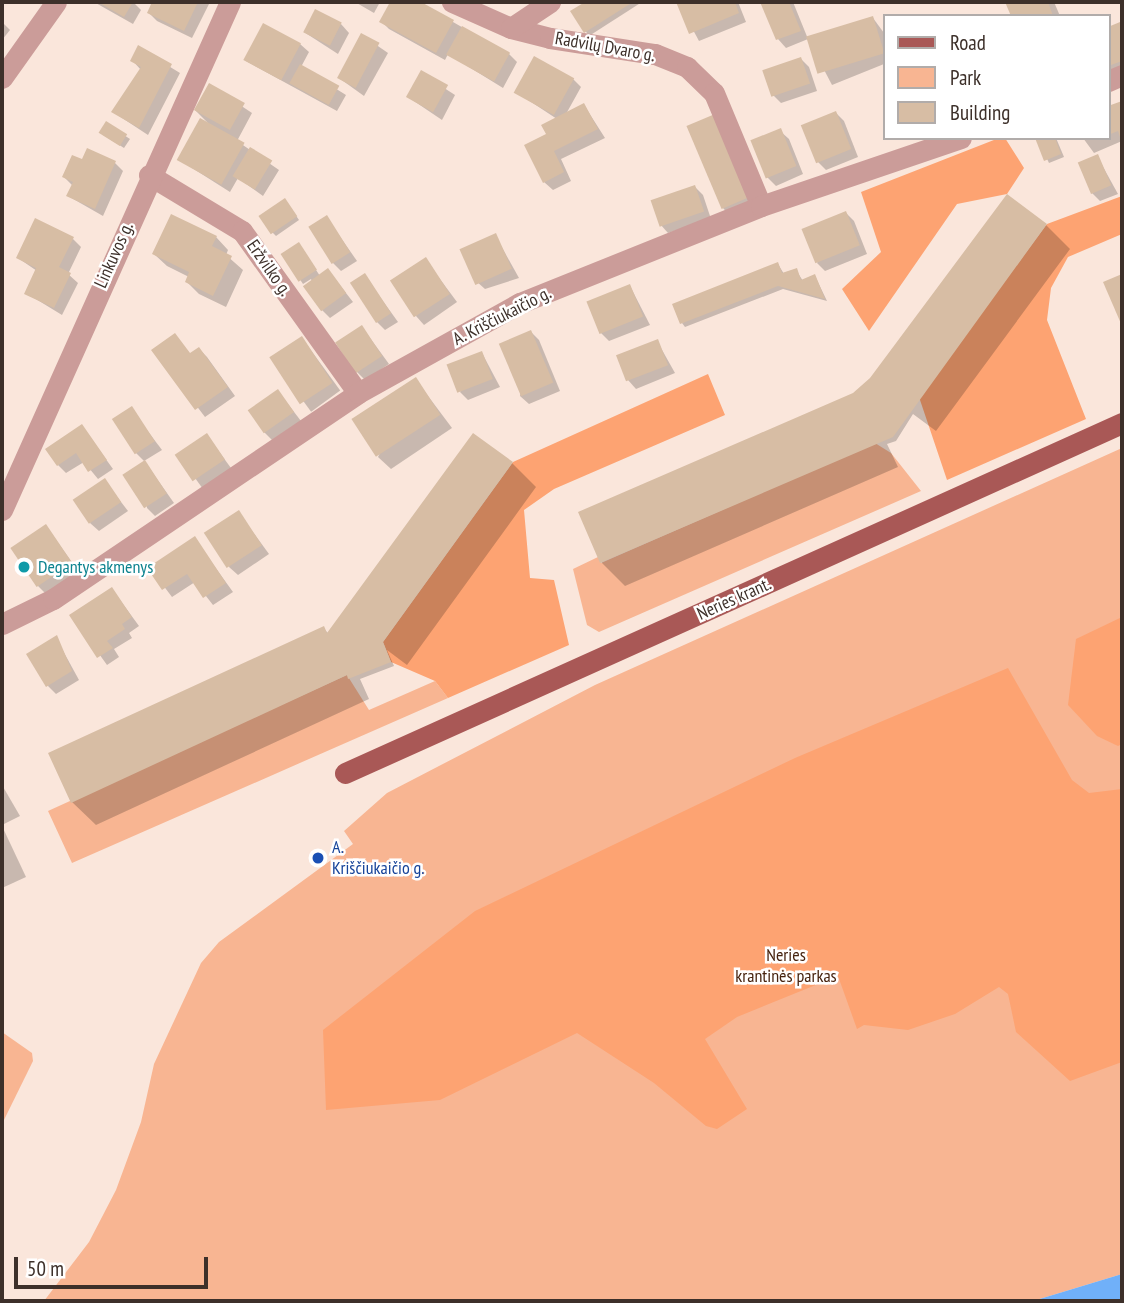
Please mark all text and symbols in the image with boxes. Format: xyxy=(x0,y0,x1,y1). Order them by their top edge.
legend xyxy=(883,14,1110,140)
street label: Radvilų Dvaro g. xyxy=(553,28,657,66)
text: Road xyxy=(950,29,986,56)
text: Park xyxy=(950,64,981,91)
text: Building xyxy=(950,99,1010,126)
street label: Linkuvos g. xyxy=(90,219,138,291)
street label: Eržvilko g. xyxy=(242,236,296,300)
street label: A. Kriščiukaičio g. xyxy=(449,282,555,350)
place label: Degantys akmenys xyxy=(38,556,153,578)
marker: Degantys akmenys xyxy=(16,559,32,575)
street label: Neries krant. xyxy=(694,573,774,625)
place label: A. Kriščiukaičio g. xyxy=(332,837,425,880)
marker: A. Kriščiukaičio g. xyxy=(310,850,326,866)
park label: Neries krantinės parkas xyxy=(735,945,837,988)
scale bar xyxy=(18,1244,212,1288)
text: 50 m xyxy=(27,1255,64,1282)

